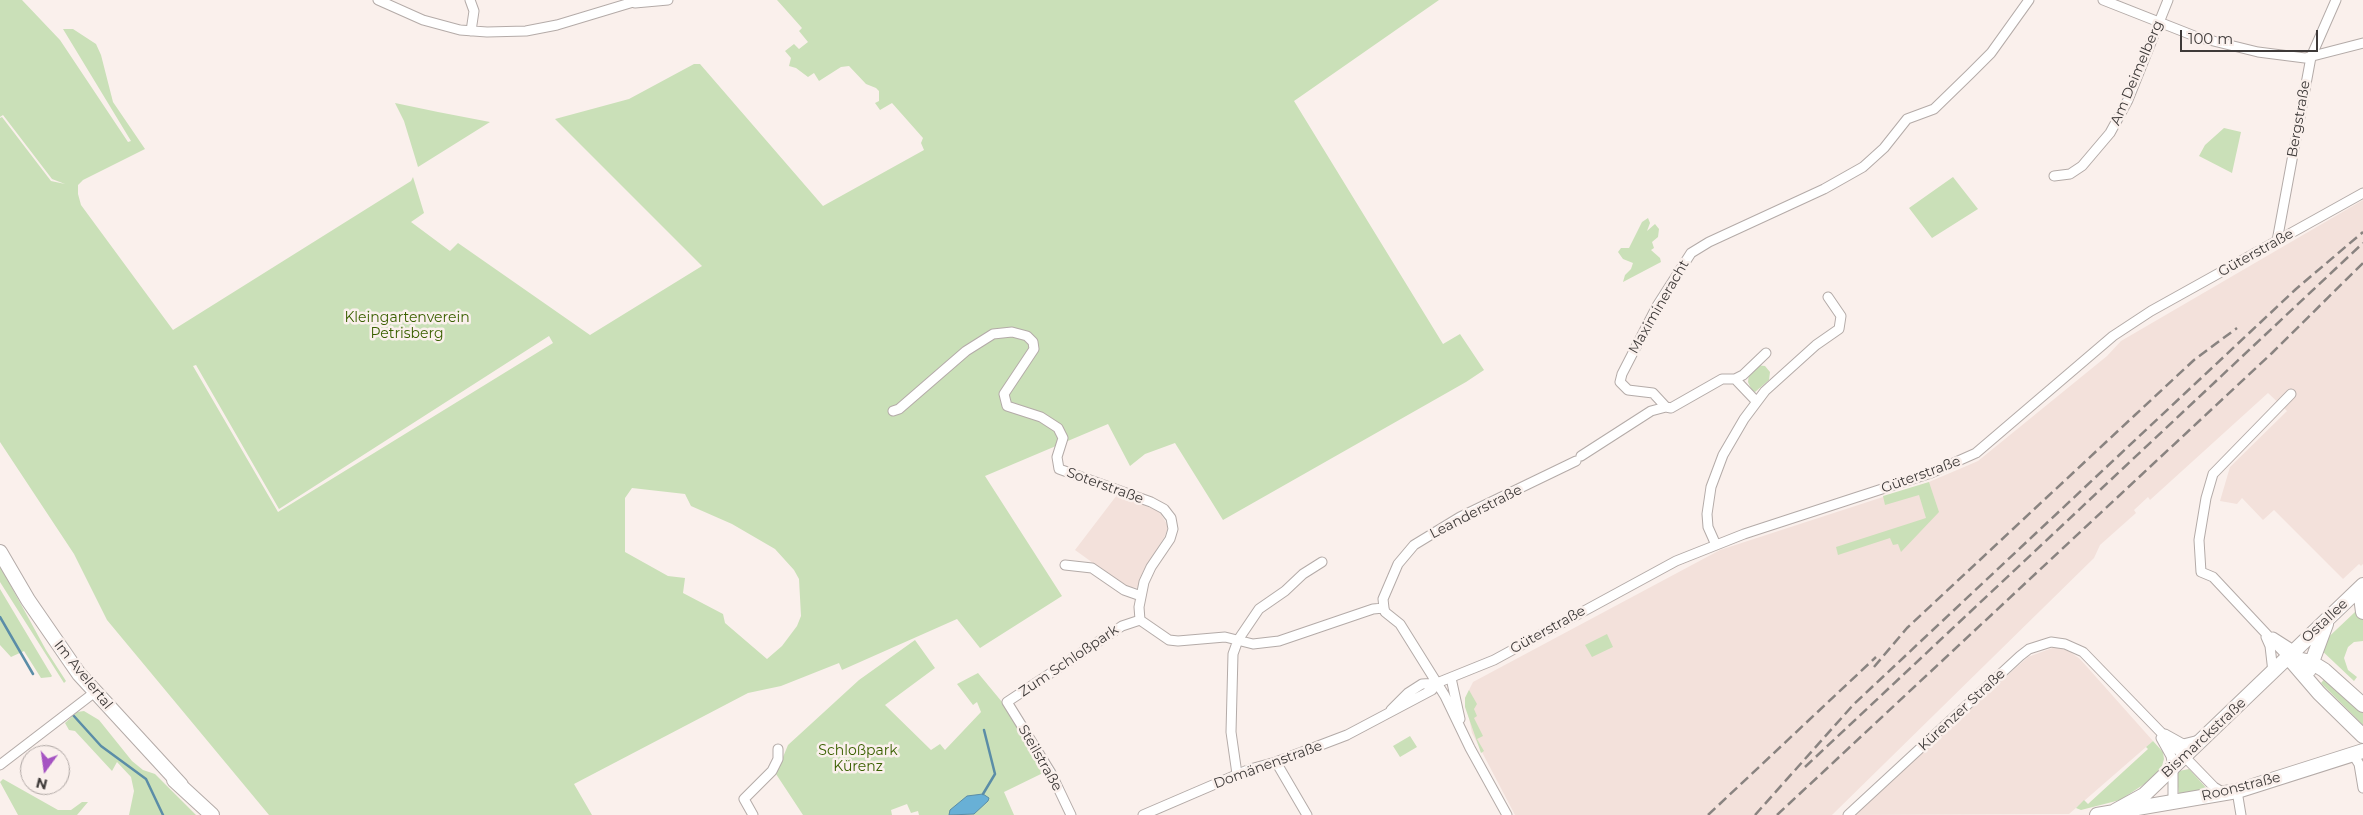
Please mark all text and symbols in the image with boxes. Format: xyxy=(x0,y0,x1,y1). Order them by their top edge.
street label: Am Deimelberg xyxy=(2107,18,2167,128)
scale bar xyxy=(2183,20,2320,52)
text: 100 m xyxy=(2188,29,2233,48)
street label: Bergstraße xyxy=(2284,79,2314,159)
street label: Güterstraße xyxy=(2215,225,2297,281)
street label: Maximineracht xyxy=(1625,257,1693,357)
park label: Kleingartenverein Petrisberg xyxy=(344,310,470,342)
street label: Güterstraße xyxy=(1879,453,1963,497)
street label: Soterstraße xyxy=(1064,464,1146,508)
street label: Leanderstraße xyxy=(1427,482,1525,542)
street label: Ostallee xyxy=(2299,596,2351,646)
street label: Güterstraße xyxy=(1507,602,1589,658)
street label: Zum Schloßpark xyxy=(1016,622,1122,700)
street label: Im Avelertal xyxy=(50,637,116,713)
street label: Kürenzer Straße xyxy=(1915,665,2009,755)
street label: Bismarckstraße xyxy=(2158,695,2250,781)
street label: Steilstraße xyxy=(1014,722,1066,794)
street label: Domänenstraße xyxy=(1211,738,1325,792)
park label: Schloßpark Kürenz xyxy=(818,743,898,776)
north arrow xyxy=(20,745,70,795)
street label: Roonstraße xyxy=(2200,769,2282,805)
text: N xyxy=(34,773,49,794)

